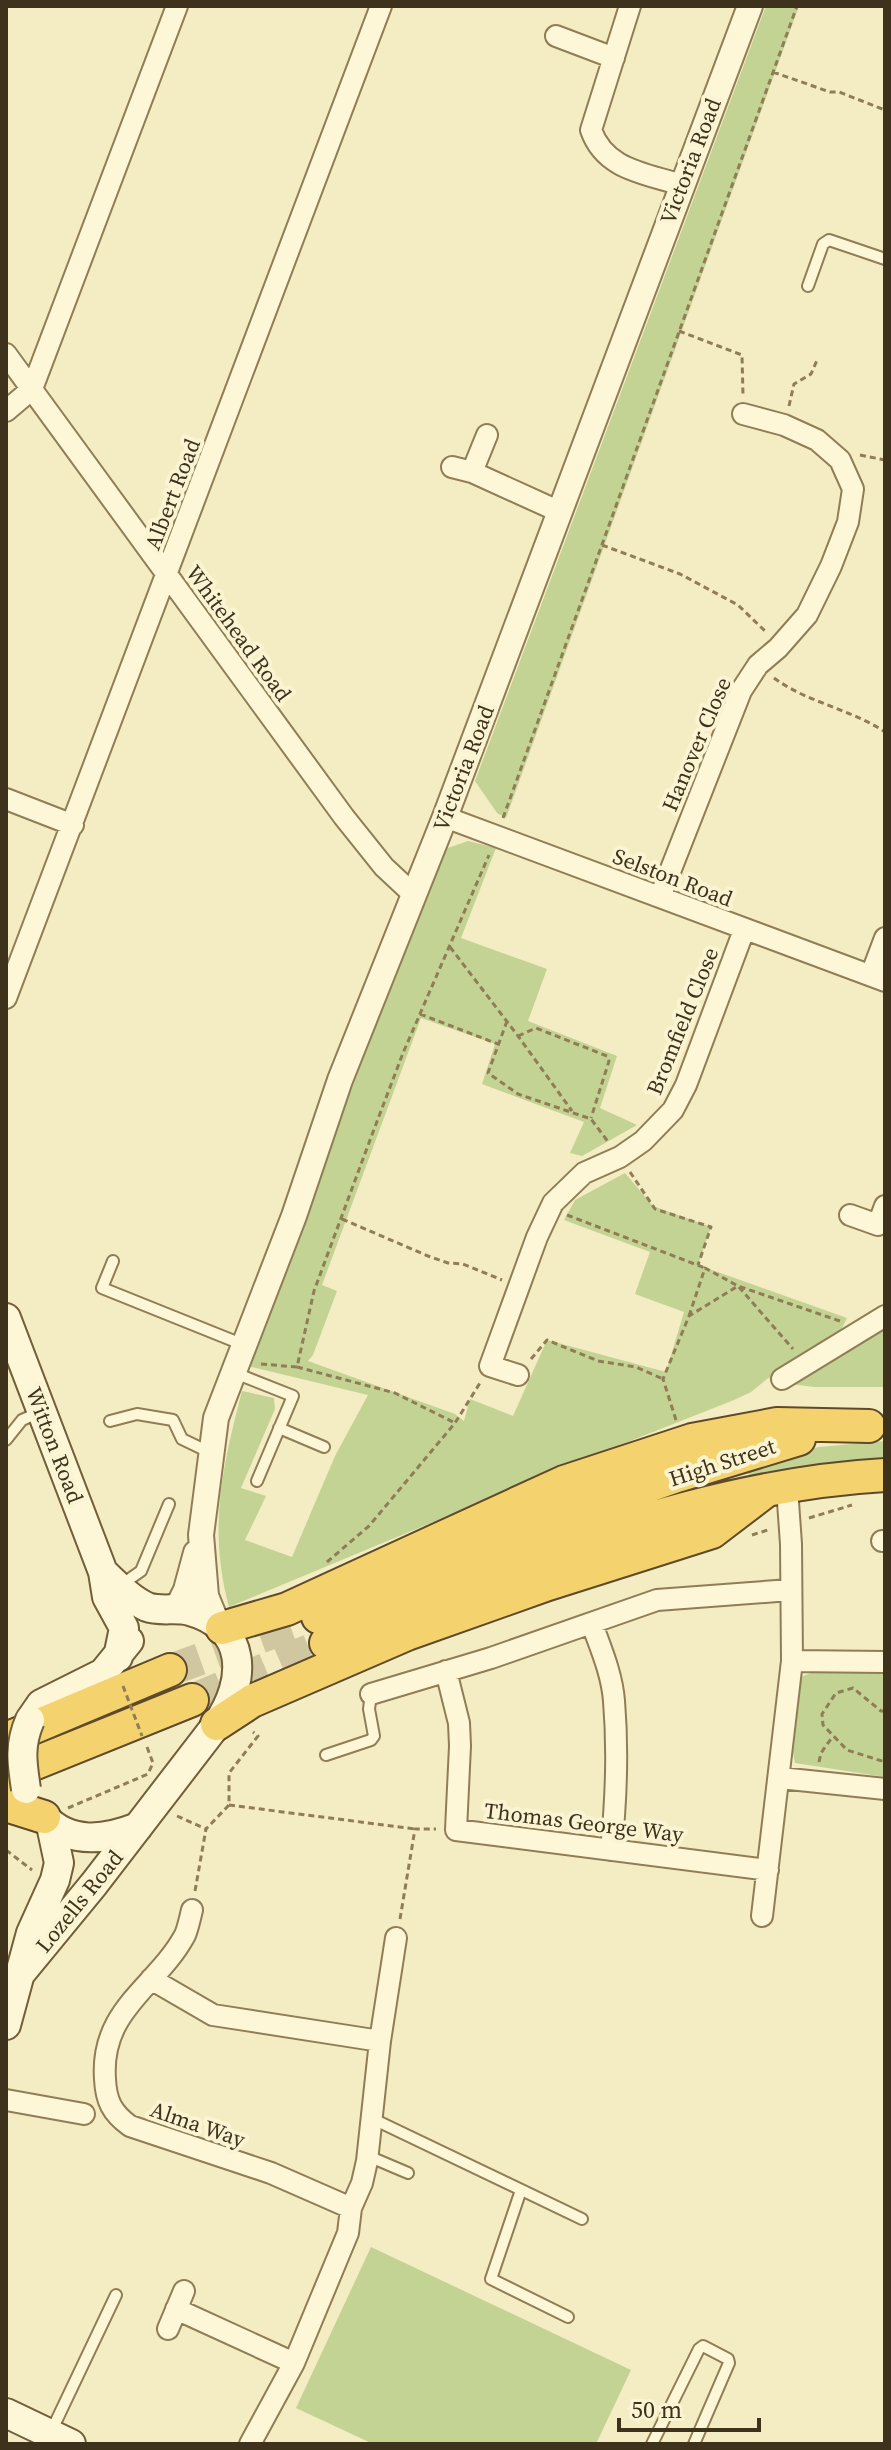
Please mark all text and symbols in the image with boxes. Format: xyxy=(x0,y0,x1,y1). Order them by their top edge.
street label: Victoria Road xyxy=(652,93,728,228)
street label: Albert Road xyxy=(137,434,207,554)
street label: Whitehead Road xyxy=(179,559,299,708)
street label: Hanover Close xyxy=(654,672,738,816)
street label: Victoria Road xyxy=(425,700,501,835)
street label: Selston Road xyxy=(609,840,738,914)
street label: Bromfield Close xyxy=(639,943,725,1099)
street label: Witton Road xyxy=(19,1383,91,1508)
street label: High Street xyxy=(665,1430,780,1493)
street label: Thomas George Way xyxy=(483,1795,686,1849)
street label: Lozells Road xyxy=(28,1843,130,1959)
street label: Alma Way xyxy=(147,2094,250,2154)
scale bar xyxy=(619,2382,759,2432)
text: 50 m xyxy=(631,2393,682,2426)

